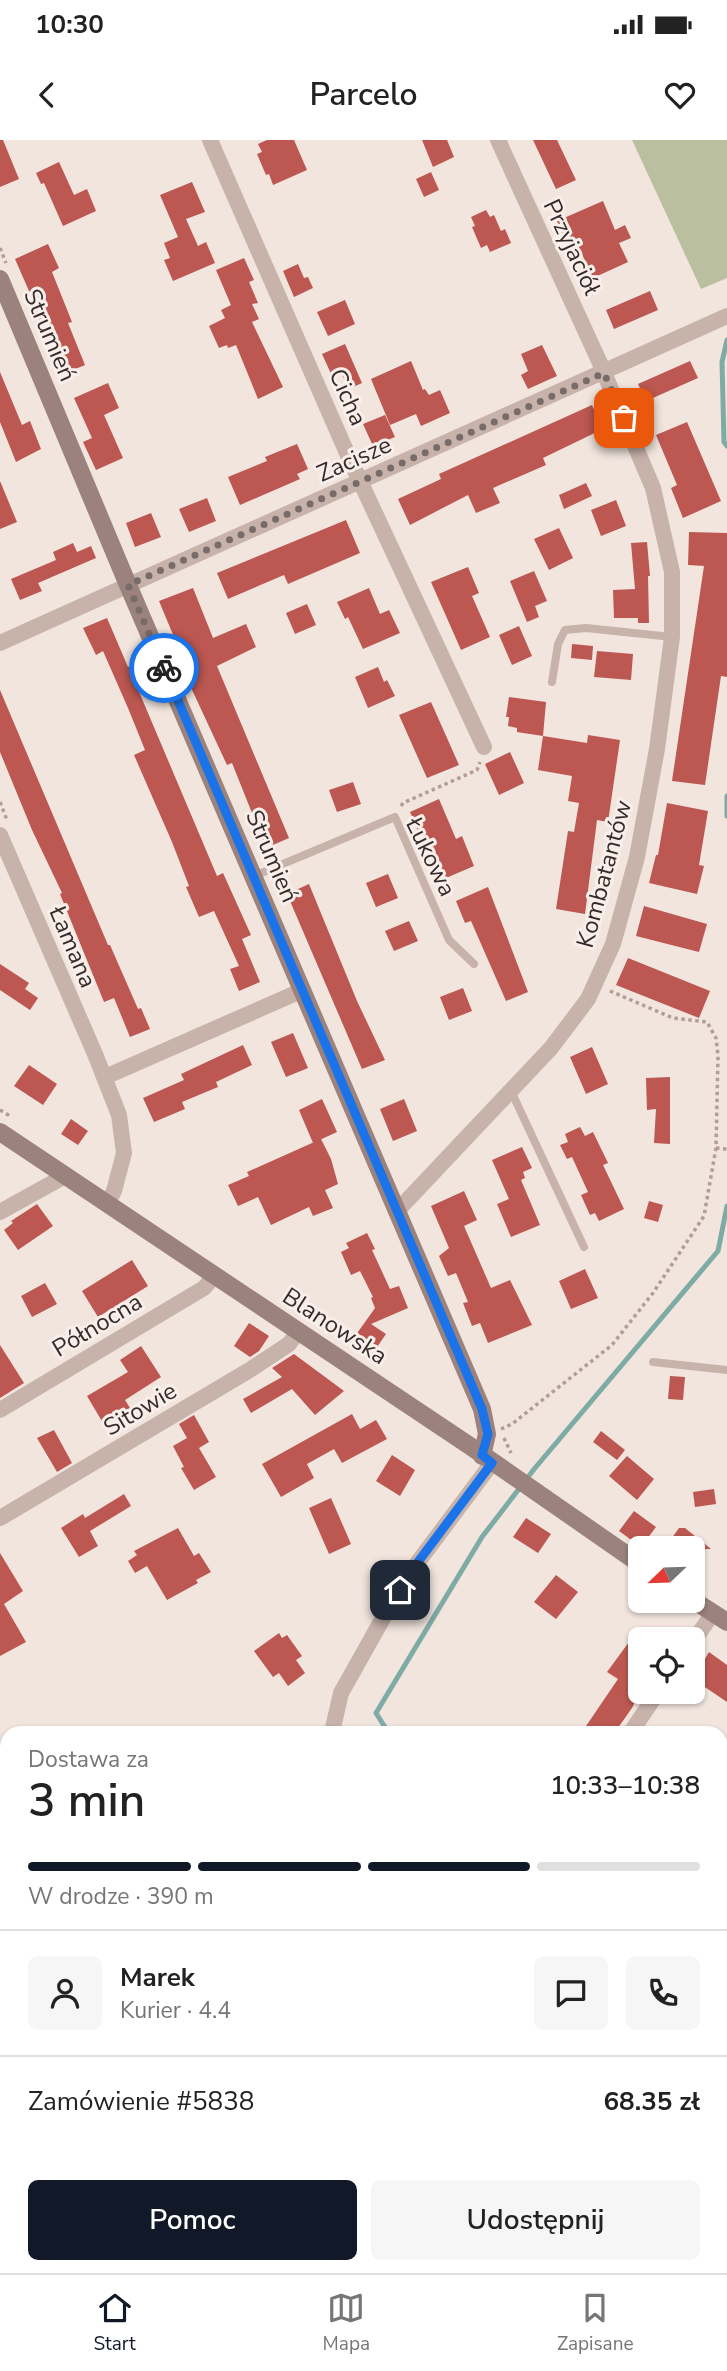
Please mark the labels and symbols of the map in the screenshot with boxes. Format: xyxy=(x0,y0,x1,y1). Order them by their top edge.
street label: Przyjaciół xyxy=(536,194,608,300)
street label: Strumień xyxy=(16,284,84,386)
street label: Cicha xyxy=(321,363,375,431)
pin xyxy=(594,388,654,448)
street label: Zacisze xyxy=(312,428,396,490)
courier xyxy=(129,633,199,703)
street label: Kombatantów xyxy=(569,797,639,951)
street label: Strumień xyxy=(238,805,306,907)
street label: Łukowa xyxy=(398,811,464,902)
street label: Łamana xyxy=(41,901,104,993)
street label: Blanowska xyxy=(276,1280,394,1372)
street label: Północna xyxy=(46,1286,148,1364)
street label: Sitowie xyxy=(97,1375,183,1443)
north arrow xyxy=(628,1536,705,1614)
pin xyxy=(370,1560,430,1620)

